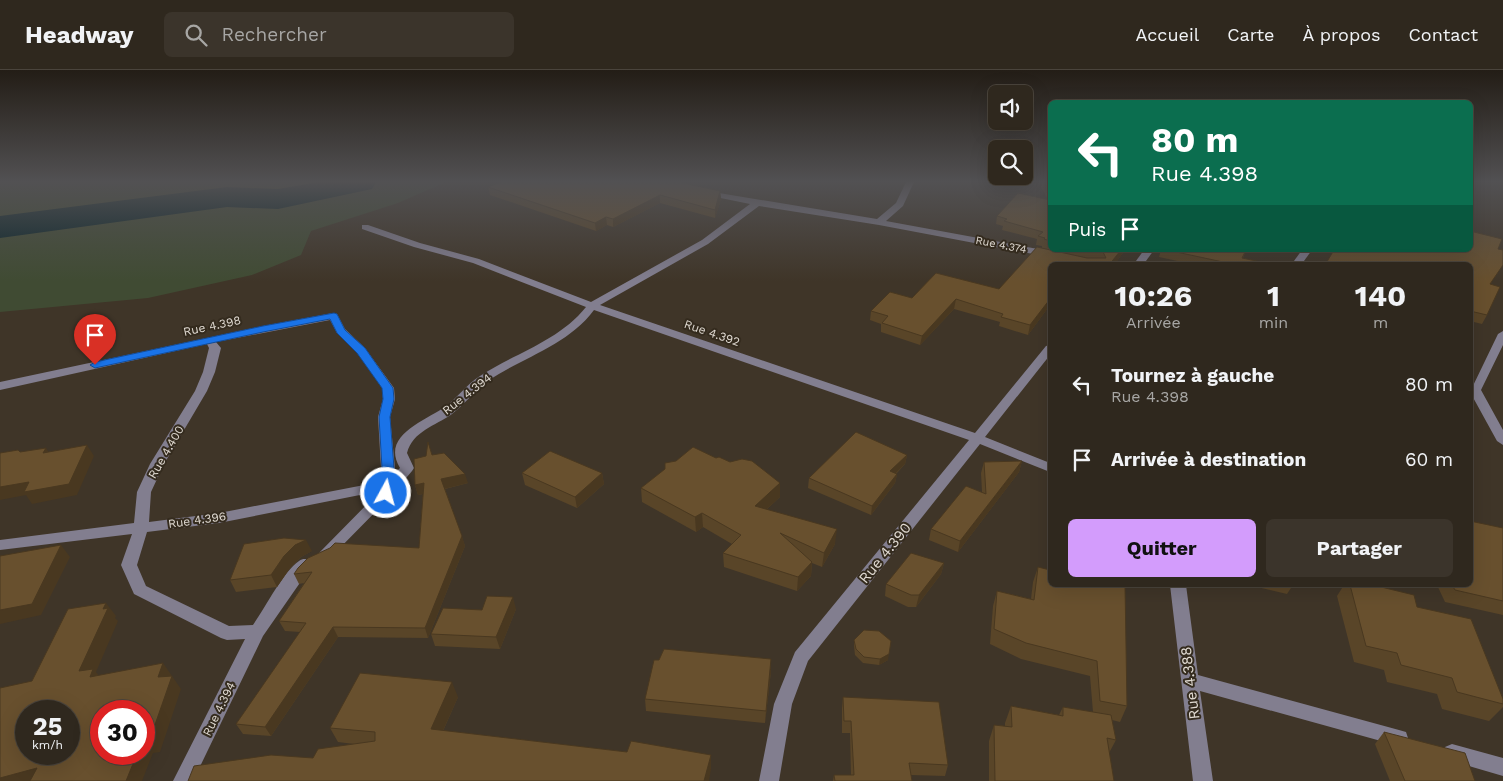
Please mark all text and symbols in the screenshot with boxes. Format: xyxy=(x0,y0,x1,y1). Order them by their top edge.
search box xyxy=(164,12,514,57)
text: Headway xyxy=(25,21,134,49)
icon: search xyxy=(182,21,210,49)
text: Rechercher xyxy=(222,23,327,46)
text: Accueil xyxy=(1136,24,1199,45)
text: Carte xyxy=(1227,24,1274,45)
text: À propos xyxy=(1302,24,1380,45)
text: Contact xyxy=(1408,24,1478,45)
map controls xyxy=(988,85,1033,185)
button: sound xyxy=(988,85,1033,130)
text: 80 m xyxy=(1151,119,1238,161)
icon: left xyxy=(1068,120,1133,185)
button: search xyxy=(988,140,1033,185)
text: Rue 4.398 xyxy=(1151,161,1258,186)
icon: arrive xyxy=(1116,215,1144,243)
text: Puis xyxy=(1068,218,1106,241)
street label: Rue 4.374 xyxy=(974,234,1028,256)
text: 10:26 xyxy=(1115,278,1192,313)
text: 1 xyxy=(1267,278,1280,313)
text: 140 xyxy=(1355,278,1406,313)
street label: Rue 4.398 xyxy=(182,313,242,339)
text: Arrivée xyxy=(1126,313,1181,332)
text: min xyxy=(1259,313,1288,332)
text: m xyxy=(1373,313,1388,332)
pin xyxy=(74,314,116,365)
street label: Rue 4.392 xyxy=(682,317,742,349)
icon: arrive xyxy=(81,321,109,349)
text: Tournez à gauche xyxy=(1111,364,1274,387)
street label: Rue 4.394 xyxy=(440,371,494,417)
icon: left xyxy=(1068,371,1096,399)
text: 80 m xyxy=(1405,373,1453,396)
text: Rue 4.398 xyxy=(1111,387,1189,406)
street label: Rue 4.400 xyxy=(145,423,187,481)
icon: arrive xyxy=(1068,446,1096,474)
text: Arrivée à destination xyxy=(1111,448,1306,471)
text: 60 m xyxy=(1405,448,1453,471)
position arrow xyxy=(359,466,411,518)
street label: Rue 4.396 xyxy=(167,509,227,531)
street label: Rue 4.390 xyxy=(855,519,915,587)
button: Quitter xyxy=(1068,519,1256,577)
button: Partager xyxy=(1266,519,1453,577)
street label: Rue 4.388 xyxy=(1177,646,1203,720)
street label: Rue 4.394 xyxy=(200,680,238,738)
speed limit sign: 30 xyxy=(90,700,155,765)
text: 25 xyxy=(33,712,62,741)
text: km/h xyxy=(32,738,63,752)

